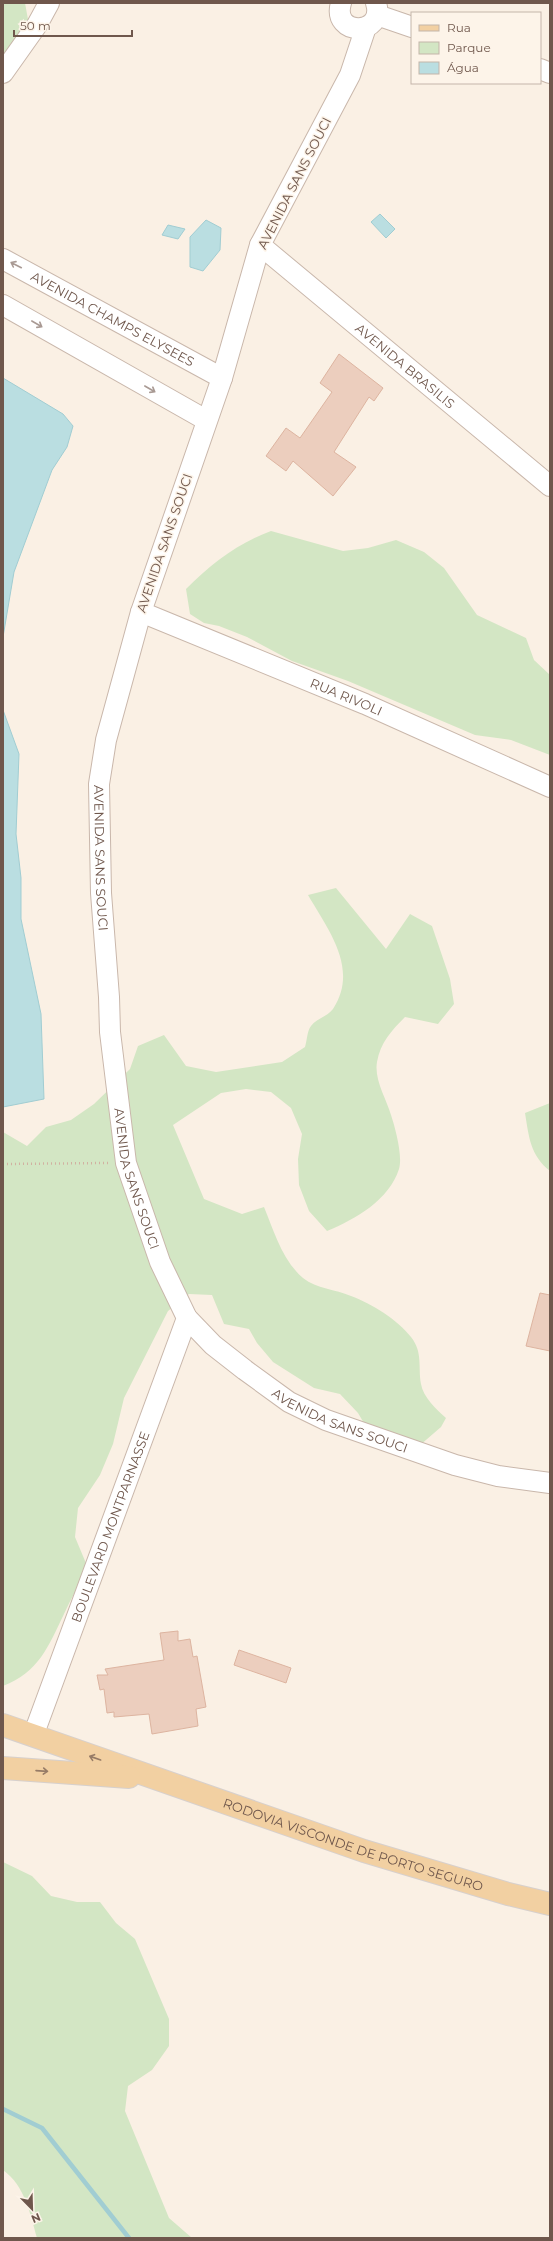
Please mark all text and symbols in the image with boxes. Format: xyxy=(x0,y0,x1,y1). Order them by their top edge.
scale bar xyxy=(14,12,132,38)
legend xyxy=(411,12,541,84)
text: 50 m xyxy=(20,18,51,33)
text: Rua xyxy=(447,20,471,35)
text: Parque xyxy=(447,40,491,55)
text: Água xyxy=(447,60,479,75)
street label: AVENIDA SANS SOUCI xyxy=(254,114,334,252)
one-way arrow xyxy=(10,261,22,269)
street label: AVENIDA CHAMPS ELYSEES xyxy=(28,268,197,370)
street label: AVENIDA BRASILIS xyxy=(352,320,458,412)
one-way arrow xyxy=(31,321,43,329)
one-way arrow xyxy=(144,385,156,393)
street label: AVENIDA SANS SOUCI xyxy=(133,471,195,615)
street label: RUA RIVOLI xyxy=(308,674,385,719)
street label: AVENIDA SANS SOUCI xyxy=(91,785,112,931)
street label: AVENIDA SANS SOUCI xyxy=(111,1107,163,1251)
street label: AVENIDA SANS SOUCI xyxy=(269,1384,410,1456)
street label: BOULEVARD MONTPARNASSE xyxy=(68,1429,153,1624)
one-way arrow xyxy=(89,1753,101,1761)
one-way arrow xyxy=(35,1768,48,1775)
street label: RODOVIA VISCONDE DE PORTO SEGURO xyxy=(221,1794,485,1894)
north arrow xyxy=(12,2189,52,2229)
text: N xyxy=(29,2210,43,2226)

